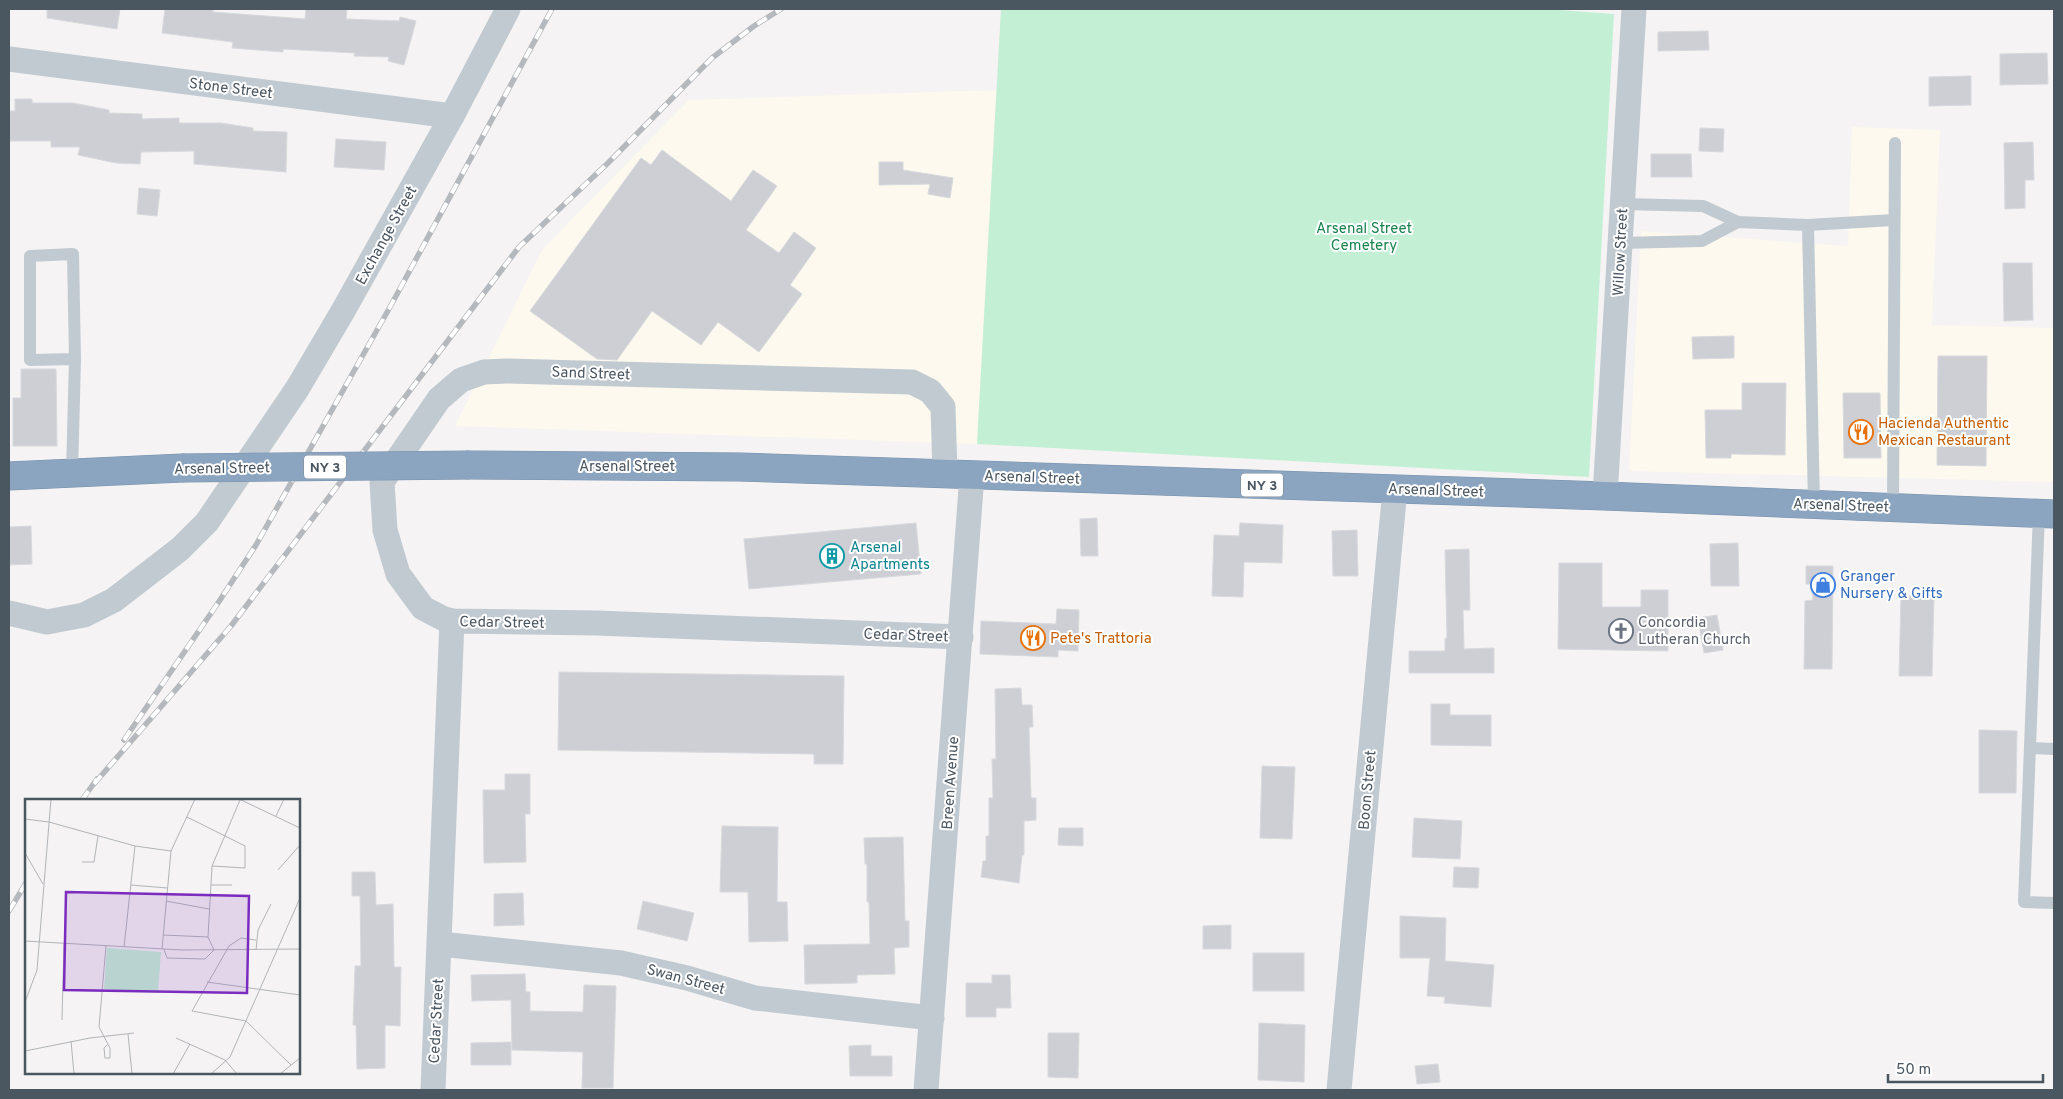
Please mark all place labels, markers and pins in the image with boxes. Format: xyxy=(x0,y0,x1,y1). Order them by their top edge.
place label: Hacienda Authentic Mexican Restaurant xyxy=(1878,415,2011,451)
restaurant icon: Hacienda Authentic Mexican Restaurant xyxy=(1848,419,1874,445)
place label: Arsenal Apartments xyxy=(850,539,930,575)
building icon: Arsenal Apartments xyxy=(819,543,845,569)
place label: Granger Nursery & Gifts xyxy=(1840,568,1943,604)
shop icon: Granger Nursery & Gifts xyxy=(1810,572,1836,598)
place label: Concordia Lutheran Church xyxy=(1638,614,1751,650)
church icon: Concordia Lutheran Church xyxy=(1608,618,1634,644)
restaurant icon: Pete's Trattoria xyxy=(1020,625,1046,651)
place label: Pete's Trattoria xyxy=(1050,630,1152,649)

